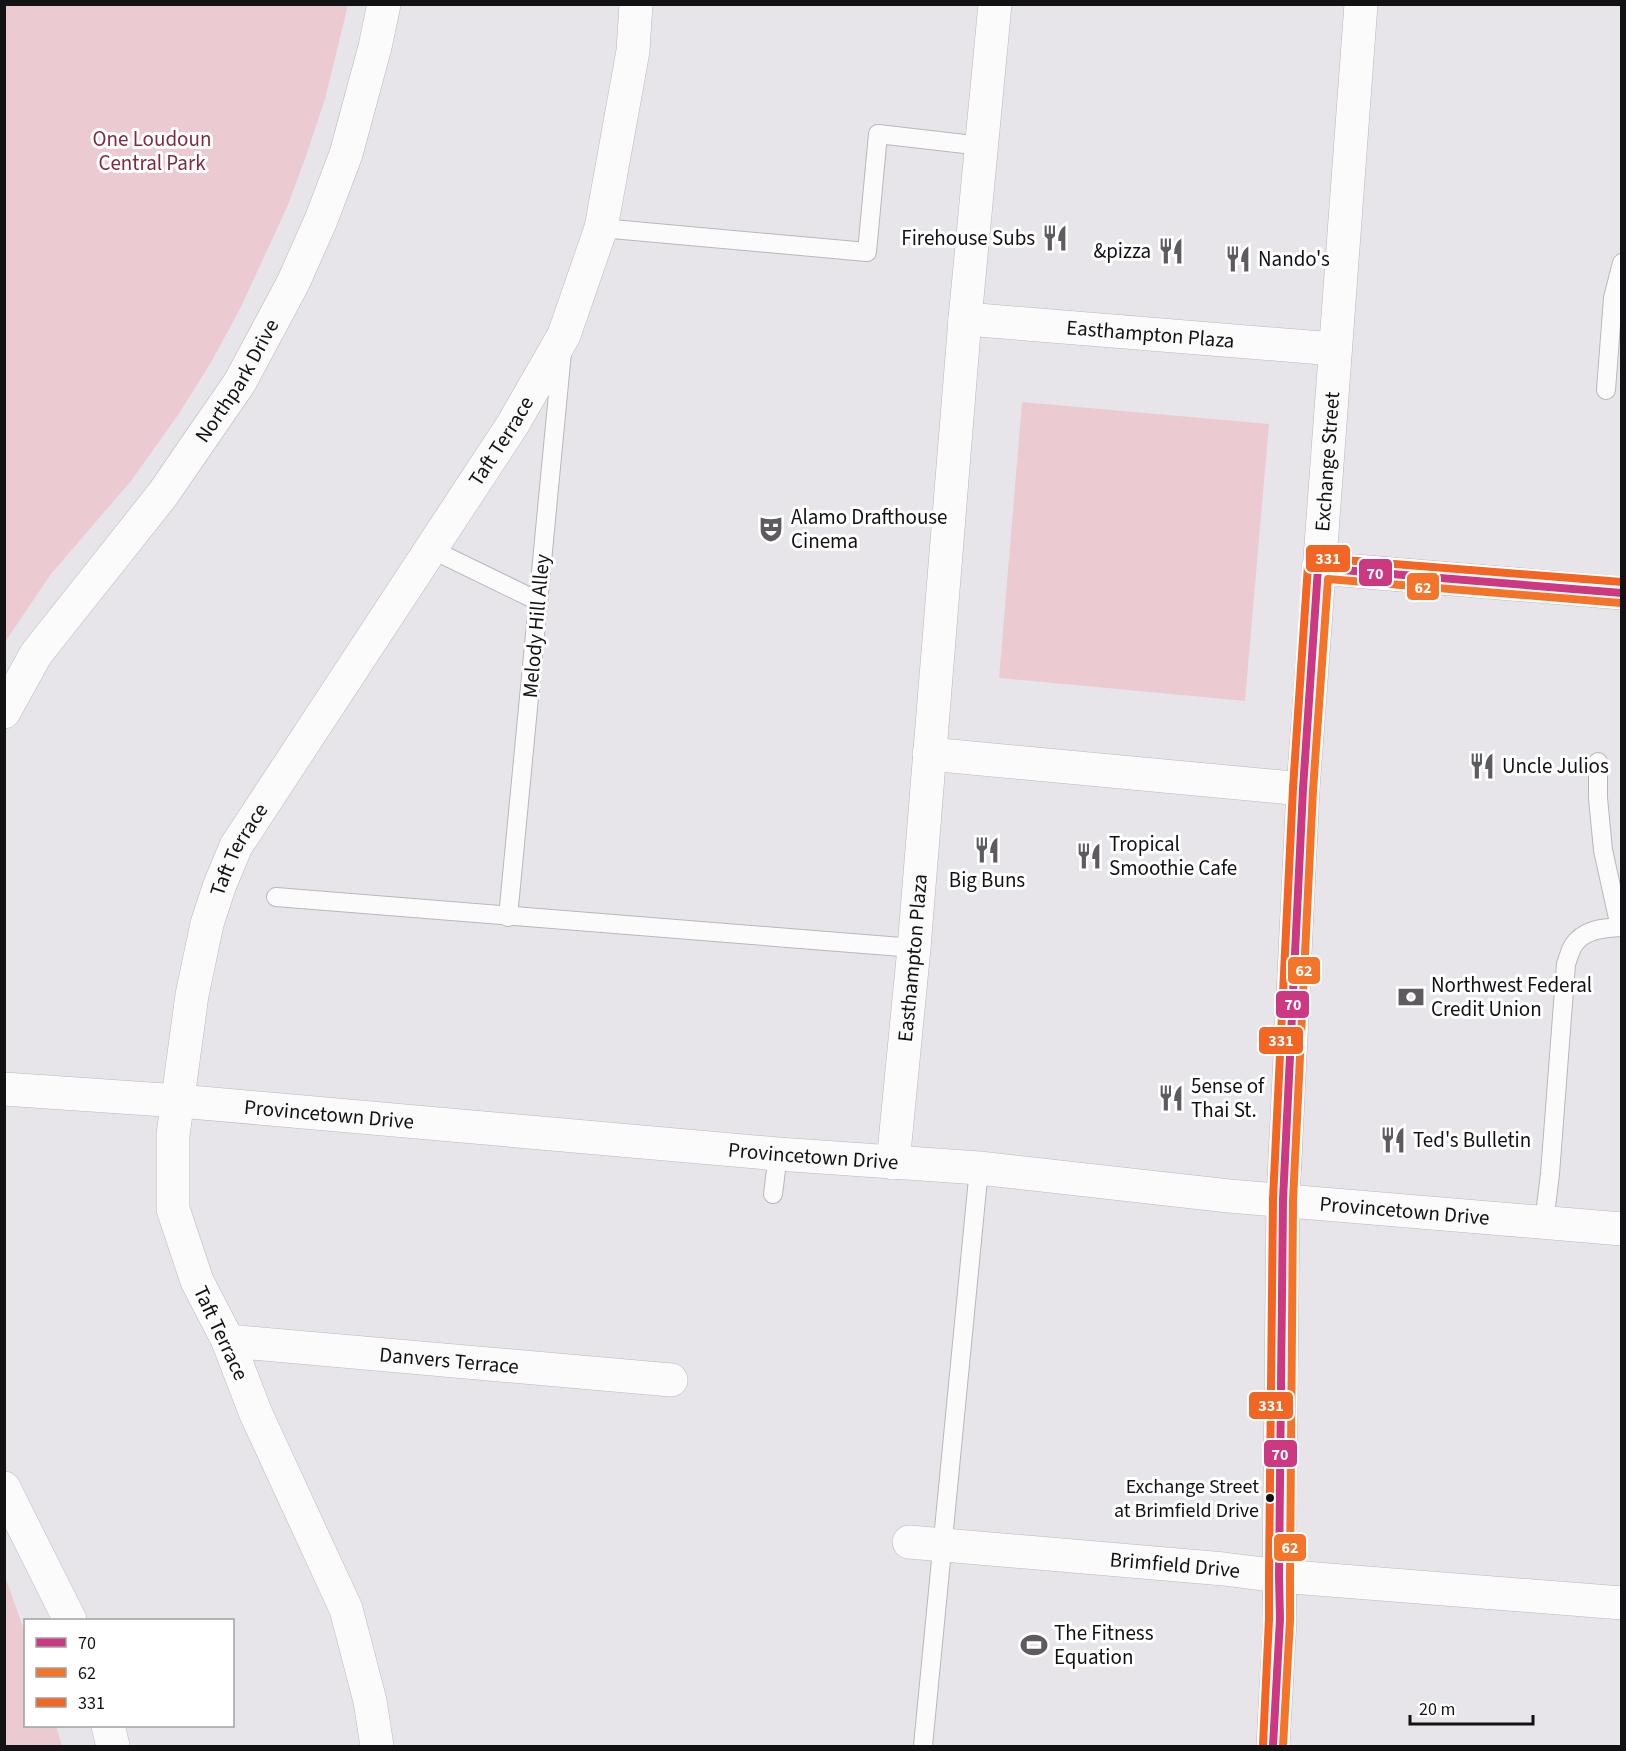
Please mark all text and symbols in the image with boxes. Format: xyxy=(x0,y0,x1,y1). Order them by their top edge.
park label: One Loudoun Central Park xyxy=(93,124,211,178)
place label: Firehouse Subs xyxy=(901,223,1035,253)
restaurant icon: Firehouse Subs xyxy=(1040,223,1070,253)
place label: &pizza xyxy=(1093,236,1151,266)
restaurant icon: &pizza xyxy=(1156,236,1186,266)
restaurant icon: Nando's xyxy=(1223,244,1253,274)
place label: Nando's xyxy=(1258,244,1330,274)
street label: Easthampton Plaza xyxy=(1065,312,1236,356)
street label: Northpark Drive xyxy=(188,313,286,449)
street label: Taft Terrace xyxy=(461,391,541,492)
street label: Exchange Street xyxy=(1307,391,1347,533)
place label: Alamo Drafthouse Cinema xyxy=(791,502,948,556)
theatre icon: Alamo Drafthouse Cinema xyxy=(756,514,786,544)
line badge: 331 xyxy=(1305,544,1351,573)
text: 331 xyxy=(1315,548,1341,570)
street label: Melody Hill Alley xyxy=(515,553,557,699)
line badge: 70 xyxy=(1358,558,1393,587)
text: 70 xyxy=(1367,563,1383,585)
line badge: 62 xyxy=(1406,572,1440,601)
text: 62 xyxy=(1415,577,1431,599)
restaurant icon: Uncle Julios xyxy=(1467,751,1497,781)
place label: Uncle Julios xyxy=(1502,751,1609,781)
street label: Taft Terrace xyxy=(202,797,275,900)
place label: Tropical Smoothie Cafe xyxy=(1109,829,1237,883)
restaurant icon: Big Buns xyxy=(972,835,1002,865)
restaurant icon: Tropical Smoothie Cafe xyxy=(1074,841,1104,871)
place label: Big Buns xyxy=(949,865,1025,895)
street label: Easthampton Plaza xyxy=(890,873,935,1043)
line badge: 62 xyxy=(1287,956,1321,985)
text: 62 xyxy=(1296,960,1312,982)
place label: Northwest Federal Credit Union xyxy=(1431,970,1592,1024)
bank icon: Northwest Federal Credit Union xyxy=(1396,982,1426,1012)
line badge: 70 xyxy=(1275,990,1310,1019)
text: 70 xyxy=(1285,994,1301,1016)
line badge: 331 xyxy=(1258,1026,1304,1055)
text: 331 xyxy=(1268,1030,1294,1052)
place label: 5ense of Thai St. xyxy=(1191,1071,1265,1125)
restaurant icon: 5ense of Thai St. xyxy=(1156,1083,1186,1113)
street label: Provincetown Drive xyxy=(243,1092,415,1137)
restaurant icon: Ted's Bulletin xyxy=(1378,1125,1408,1155)
place label: Ted's Bulletin xyxy=(1413,1125,1531,1155)
street label: Provincetown Drive xyxy=(727,1135,899,1177)
street label: Provincetown Drive xyxy=(1318,1189,1491,1233)
street label: Taft Terrace xyxy=(186,1281,256,1385)
street label: Danvers Terrace xyxy=(378,1339,520,1382)
line badge: 331 xyxy=(1248,1391,1294,1420)
text: 331 xyxy=(1258,1395,1284,1417)
line badge: 70 xyxy=(1263,1439,1298,1468)
text: 70 xyxy=(1272,1444,1288,1466)
place label: Exchange Street at Brimfield Drive xyxy=(1114,1473,1259,1525)
marker: Exchange Street at Brimfield Drive xyxy=(1264,1492,1276,1504)
line badge: 62 xyxy=(1273,1533,1307,1562)
text: 62 xyxy=(1282,1537,1298,1559)
street label: Brimfield Drive xyxy=(1109,1544,1242,1586)
place label: The Fitness Equation xyxy=(1054,1618,1154,1672)
legend xyxy=(24,1619,234,1727)
sports icon: The Fitness Equation xyxy=(1019,1630,1049,1660)
text: 70 xyxy=(78,1631,96,1656)
text: 62 xyxy=(78,1661,96,1686)
scale bar xyxy=(1410,1688,1533,1726)
text: 331 xyxy=(78,1691,105,1716)
text: 20 m xyxy=(1419,1697,1455,1722)

